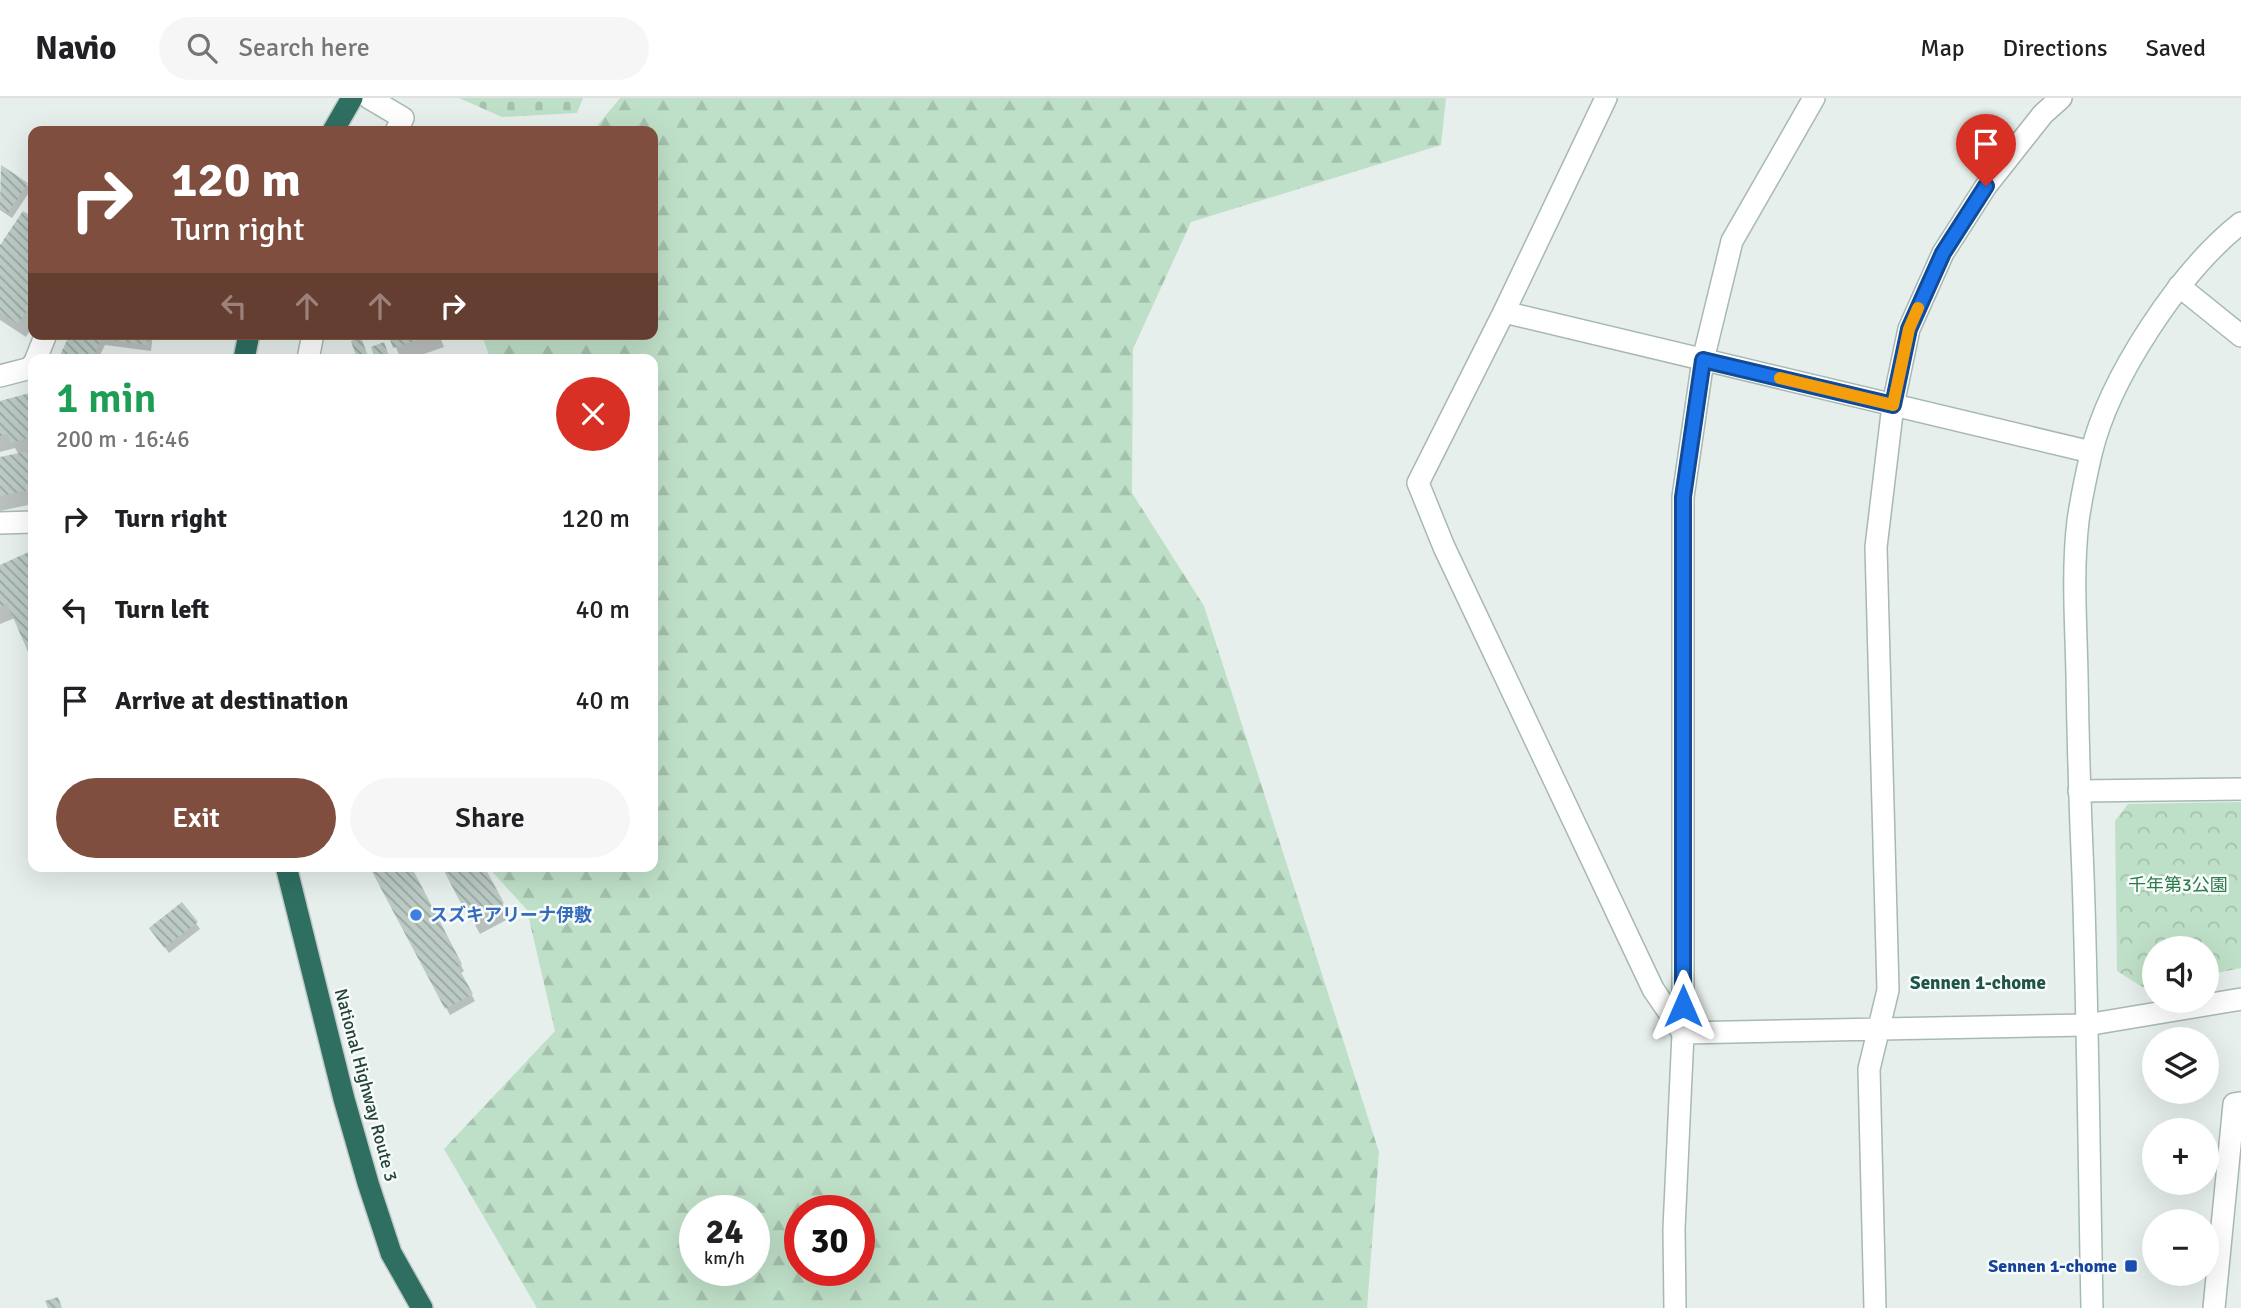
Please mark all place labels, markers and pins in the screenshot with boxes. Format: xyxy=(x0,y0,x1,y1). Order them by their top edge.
pin xyxy=(1956,114,2016,186)
place label: スズキアリーナ伊敷 xyxy=(430,904,592,926)
marker: スズキアリーナ伊敷 xyxy=(408,907,424,923)
place label: Sennen 1-chome xyxy=(1988,1255,2117,1277)
marker: Sennen 1-chome xyxy=(2123,1258,2139,1274)

